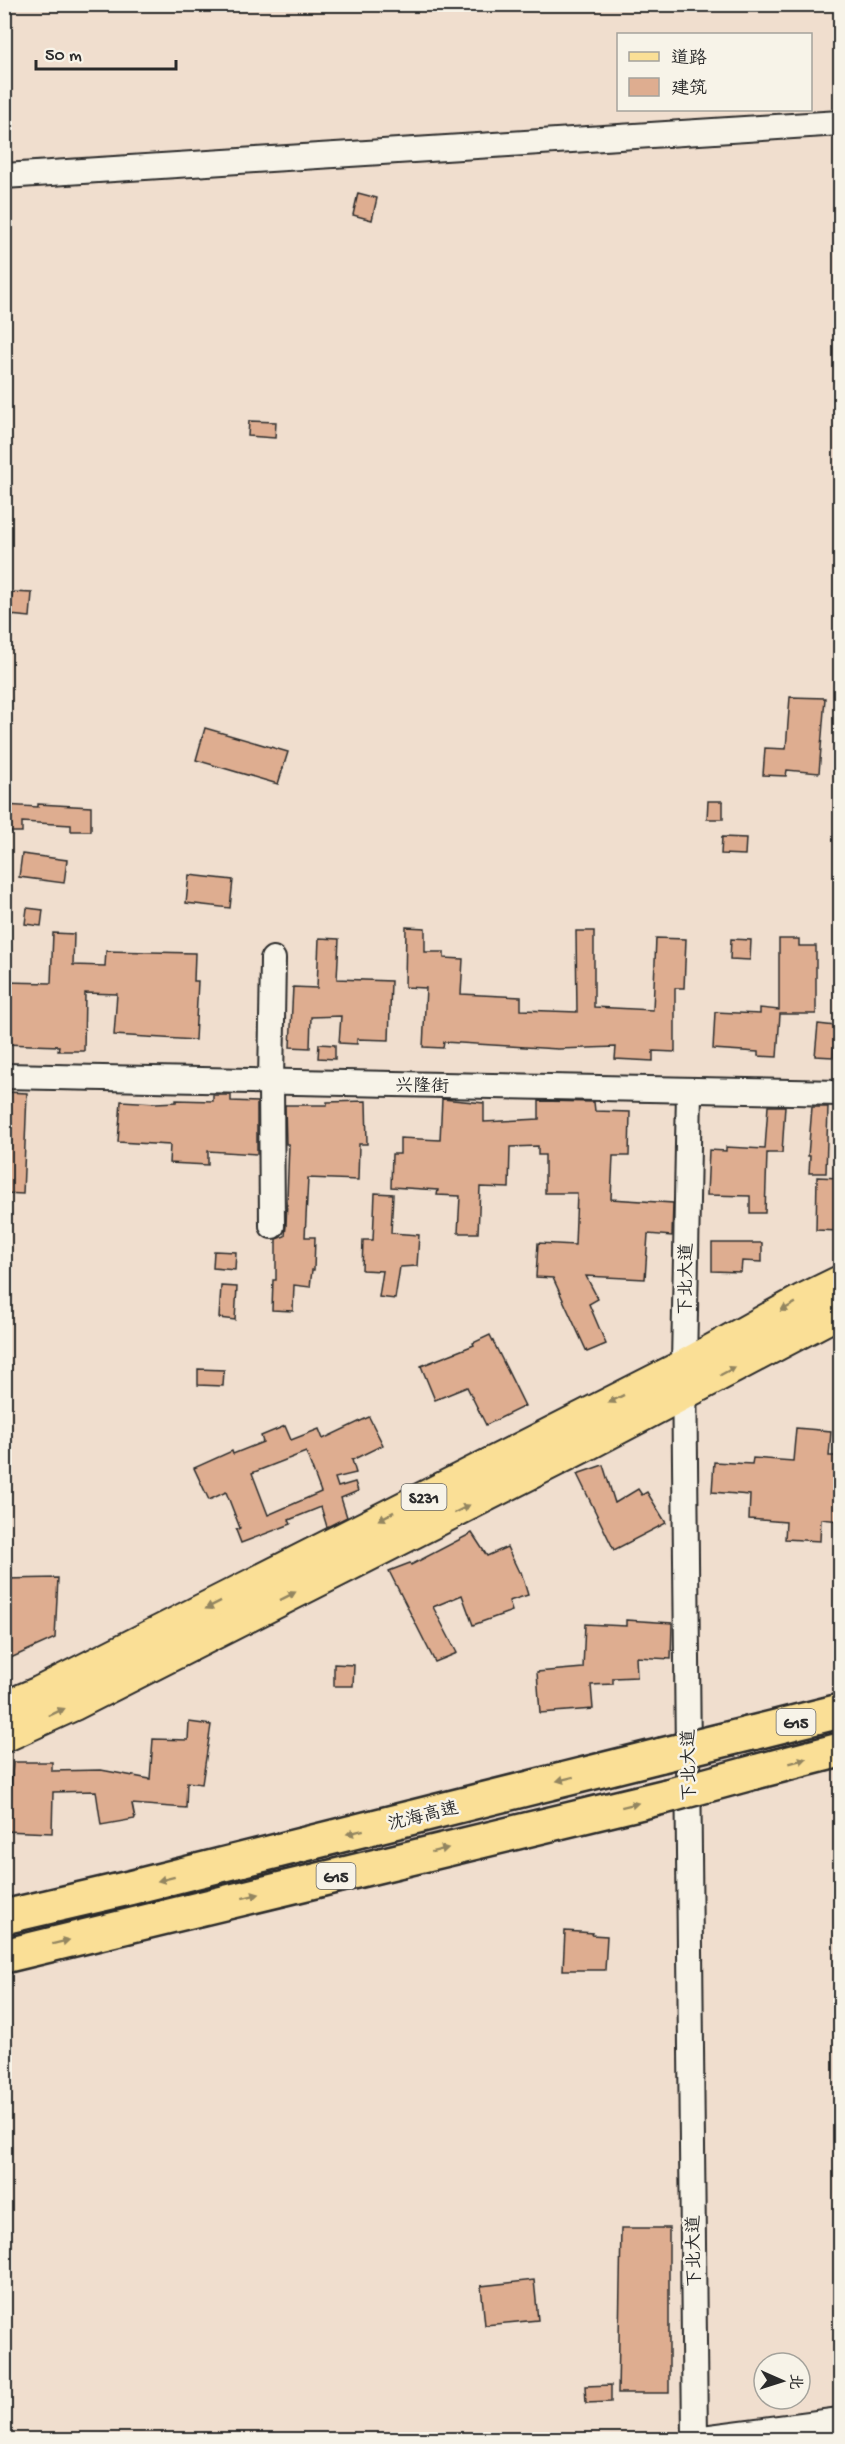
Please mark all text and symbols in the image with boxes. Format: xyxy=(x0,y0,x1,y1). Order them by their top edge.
scale bar xyxy=(36,33,176,71)
legend xyxy=(617,33,812,111)
text: 50 m xyxy=(45,46,82,67)
text: 道路 xyxy=(671,48,707,70)
text: 建筑 xyxy=(671,78,707,100)
street label: 兴隆街 xyxy=(395,1076,449,1098)
street label: 下北大道 xyxy=(675,1243,699,1315)
one-way arrow xyxy=(779,1302,796,1312)
one-way arrow xyxy=(720,1366,737,1376)
one-way arrow xyxy=(608,1394,625,1404)
road number: S231 xyxy=(402,1484,446,1510)
one-way arrow xyxy=(453,1504,471,1514)
one-way arrow xyxy=(378,1511,395,1521)
one-way arrow xyxy=(279,1592,297,1602)
one-way arrow xyxy=(204,1600,221,1609)
one-way arrow xyxy=(49,1708,66,1717)
road number: G15 xyxy=(776,1709,816,1735)
street label: 下北大道 xyxy=(678,1729,702,1801)
one-way arrow xyxy=(789,1756,807,1765)
one-way arrow xyxy=(556,1775,574,1785)
street label: 沈海高速 xyxy=(386,1798,461,1836)
one-way arrow xyxy=(621,1799,639,1809)
one-way arrow xyxy=(346,1827,365,1837)
one-way arrow xyxy=(431,1845,450,1855)
road number: G15 xyxy=(316,1863,356,1889)
one-way arrow xyxy=(157,1875,175,1885)
one-way arrow xyxy=(242,1891,260,1901)
one-way arrow xyxy=(52,1937,71,1947)
street label: 下北大道 xyxy=(683,2215,707,2287)
north arrow xyxy=(752,2351,812,2411)
text: 北 xyxy=(784,2373,804,2390)

